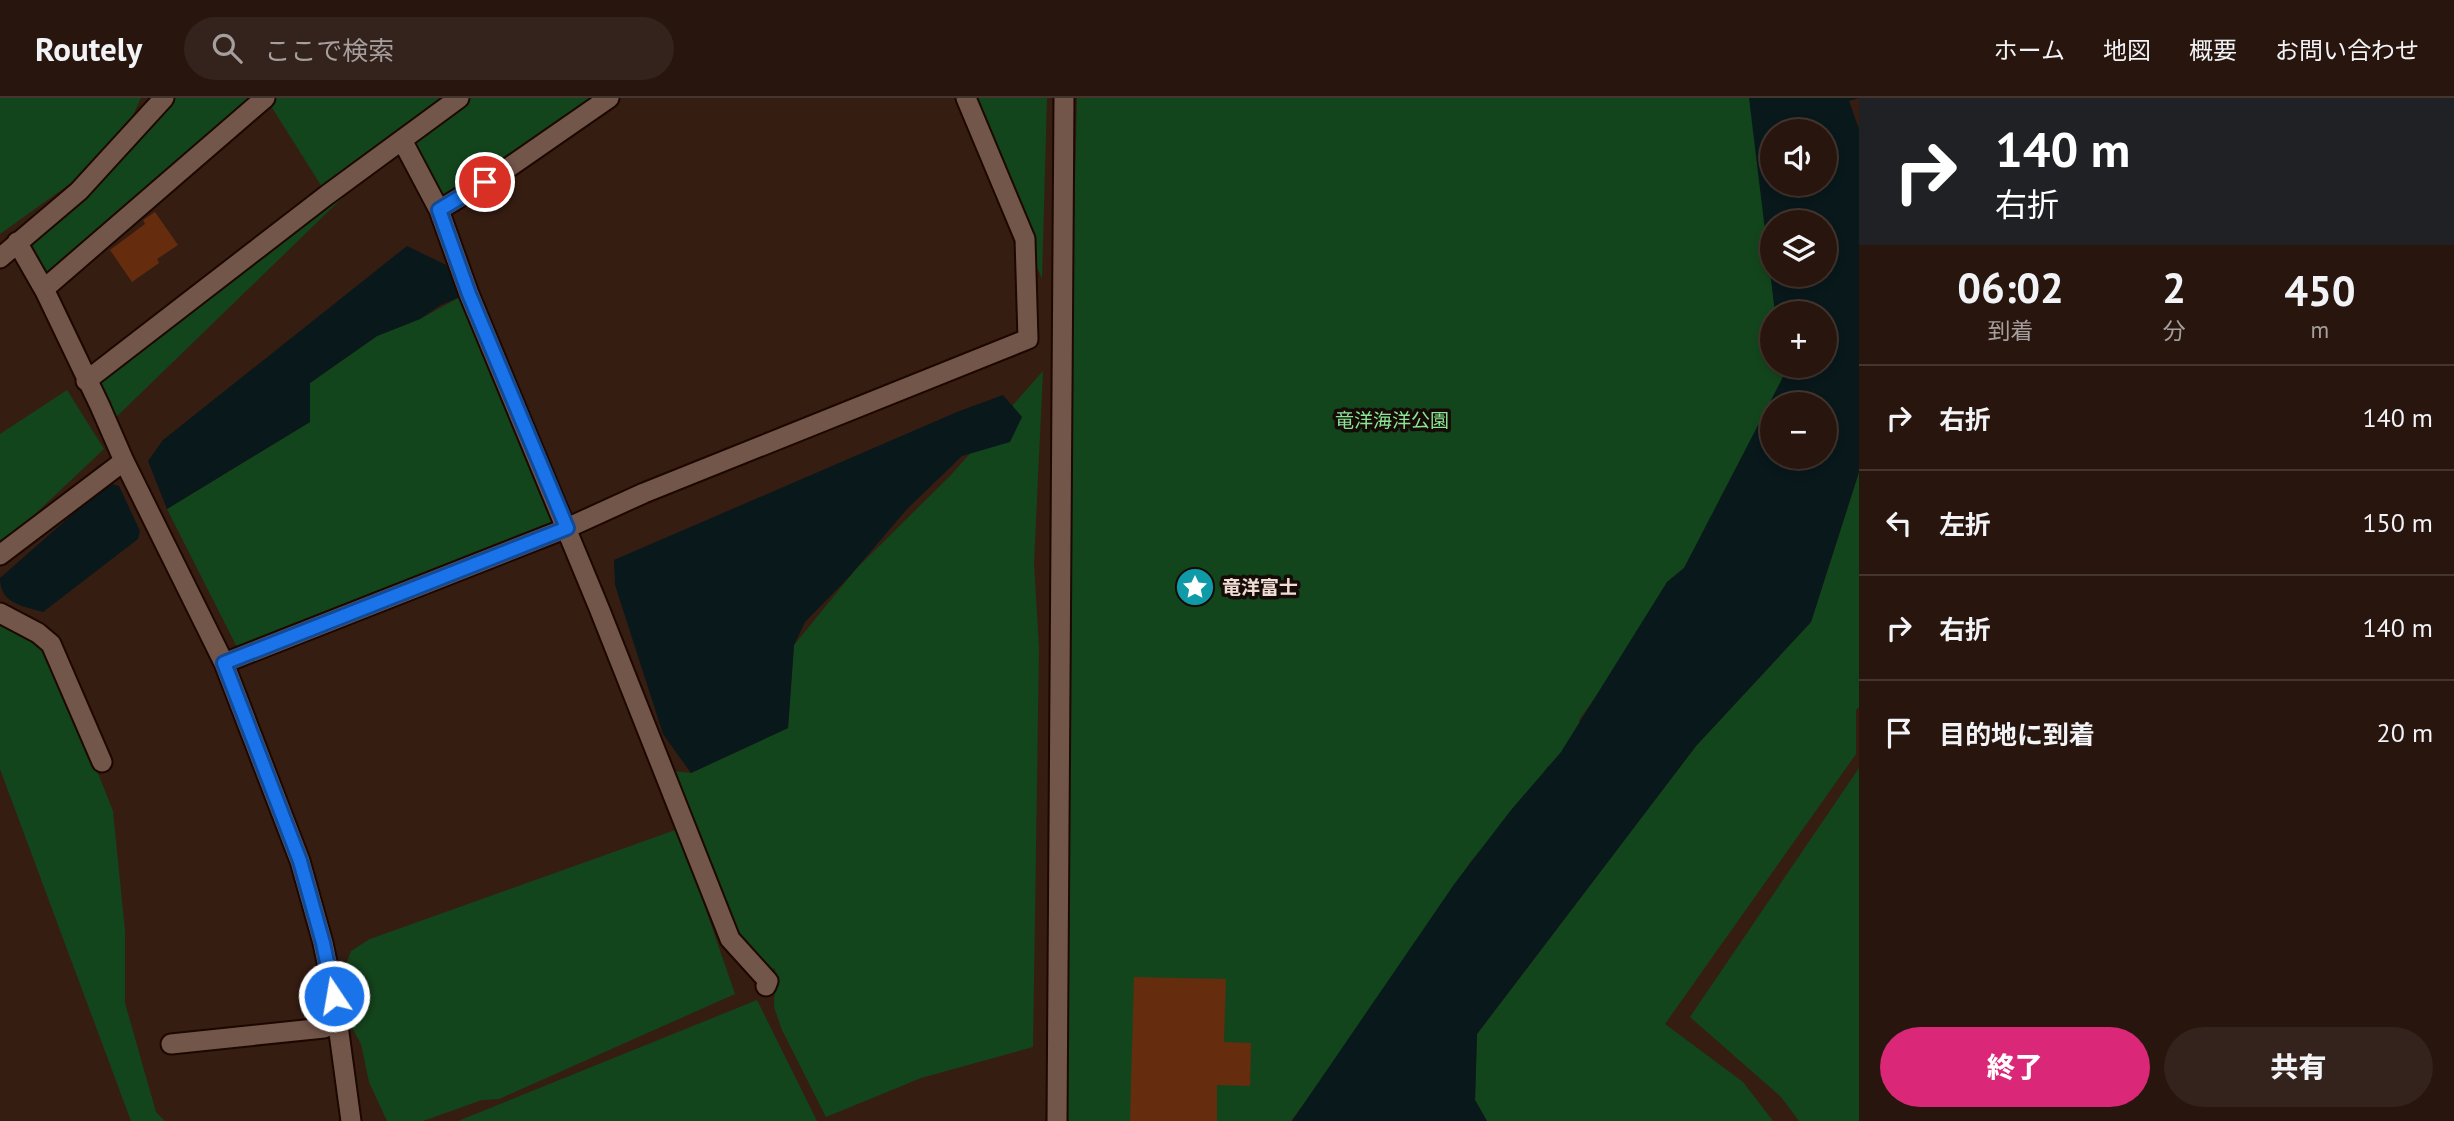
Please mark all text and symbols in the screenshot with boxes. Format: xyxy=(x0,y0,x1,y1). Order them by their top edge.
search box xyxy=(184,17,674,80)
text: Routely xyxy=(35,27,142,70)
icon: search xyxy=(208,29,246,67)
text: ここで検索 xyxy=(264,34,394,67)
text: ホーム xyxy=(1994,35,2065,66)
text: 地図 xyxy=(2103,35,2151,66)
text: 概要 xyxy=(2189,35,2237,66)
text: お問い合わせ xyxy=(2275,35,2419,66)
text: 140 m xyxy=(1995,117,2130,181)
map controls xyxy=(1760,119,1837,469)
button: sound xyxy=(1760,119,1837,196)
icon: right xyxy=(1880,126,1971,217)
pin xyxy=(455,152,515,212)
icon: arrive xyxy=(466,163,504,201)
text: 右折 xyxy=(1995,183,2059,225)
button: layers xyxy=(1760,210,1837,287)
text: 06:02 xyxy=(1957,260,2064,315)
text: 2 xyxy=(2162,260,2186,315)
text: 450 xyxy=(2284,263,2356,318)
button: + xyxy=(1760,301,1837,378)
text: m xyxy=(2311,315,2329,344)
text: 到着 xyxy=(1988,316,2034,345)
text: 分 xyxy=(2163,316,2186,345)
button: − xyxy=(1760,392,1837,469)
icon: right xyxy=(1880,399,1918,437)
text: 140 m xyxy=(2362,401,2433,434)
text: 右折 xyxy=(1939,403,1991,436)
park label: 竜洋海洋公園 xyxy=(1335,408,1449,432)
icon: left xyxy=(1880,504,1918,542)
text: 150 m xyxy=(2362,506,2433,539)
text: 左折 xyxy=(1939,508,1991,541)
place icon: 竜洋富士 xyxy=(1174,566,1216,608)
place label: 竜洋富士 xyxy=(1222,575,1298,599)
icon: right xyxy=(1880,609,1918,647)
text: 140 m xyxy=(2362,611,2433,644)
text: 右折 xyxy=(1939,613,1991,646)
icon: arrive xyxy=(1880,714,1918,752)
text: 20 m xyxy=(2377,716,2433,749)
text: 目的地に到着 xyxy=(1939,718,2095,751)
position arrow xyxy=(297,959,371,1033)
button: 終了 xyxy=(1880,1027,2150,1107)
button: 共有 xyxy=(2164,1027,2433,1107)

